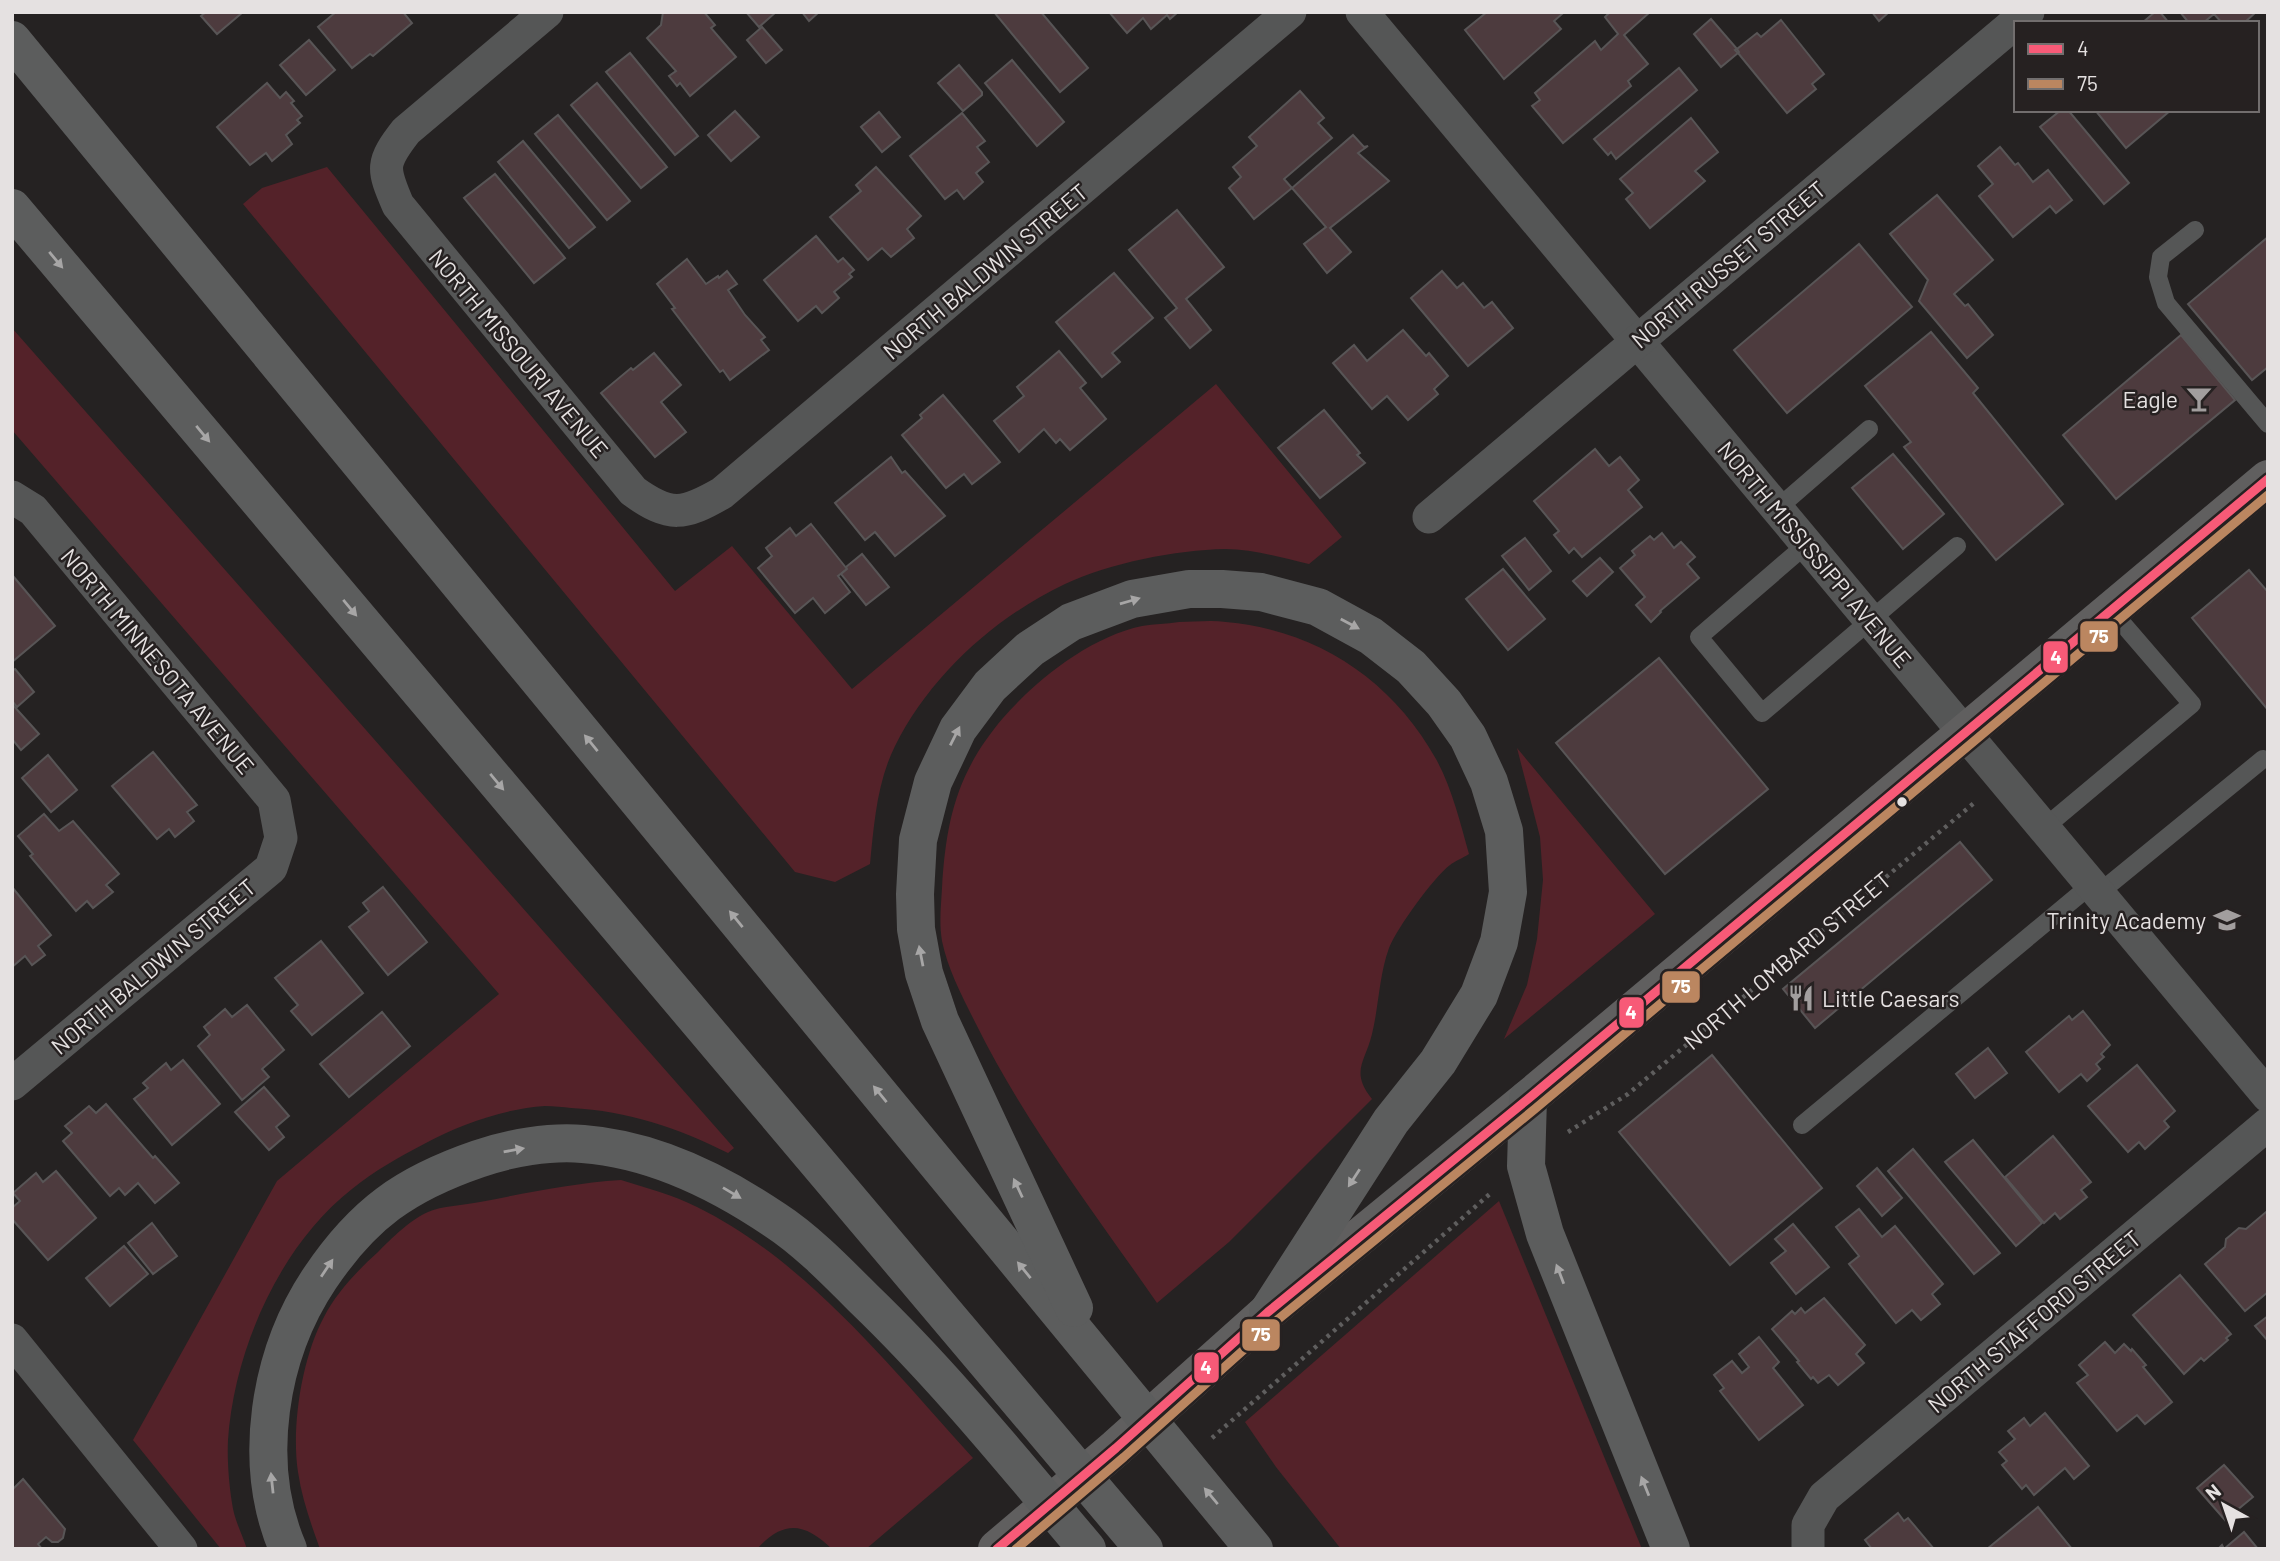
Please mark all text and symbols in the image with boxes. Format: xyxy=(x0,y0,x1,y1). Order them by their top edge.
legend xyxy=(2014,21,2259,112)
text: 4 xyxy=(2077,35,2089,60)
text: 75 xyxy=(2077,70,2098,95)
street label: NORTH RUSSET STREET xyxy=(1625,174,1831,354)
street label: NORTH BALDWIN STREET xyxy=(877,177,1093,365)
street label: NORTH MISSOURI AVENUE xyxy=(423,243,615,463)
one-way arrow xyxy=(48,252,63,269)
bar icon: Eagle xyxy=(2184,384,2214,414)
place label: Eagle xyxy=(2122,385,2178,413)
one-way arrow xyxy=(195,425,211,443)
street label: NORTH MISSISSIPPI AVENUE xyxy=(1712,435,1918,673)
street label: NORTH MINNESOTA AVENUE xyxy=(55,543,261,779)
one-way arrow xyxy=(1120,595,1141,605)
one-way arrow xyxy=(342,599,358,617)
one-way arrow xyxy=(1340,618,1360,630)
line badge: 75 xyxy=(2079,620,2119,653)
text: 75 xyxy=(2089,624,2109,647)
line badge: 4 xyxy=(2042,640,2069,674)
text: 4 xyxy=(2050,645,2062,668)
one-way arrow xyxy=(950,726,961,746)
one-way arrow xyxy=(584,735,599,752)
one-way arrow xyxy=(489,773,504,790)
unlabelled marker xyxy=(1895,795,1909,809)
street label: NORTH LOMBARD STREET xyxy=(1678,865,1896,1055)
street label: NORTH BALDWIN STREET xyxy=(45,872,261,1060)
school or university icon: Trinity Academy xyxy=(2212,905,2242,935)
place label: Trinity Academy xyxy=(2046,906,2206,934)
one-way arrow xyxy=(729,910,744,927)
one-way arrow xyxy=(915,945,926,967)
line badge: 75 xyxy=(1661,970,1701,1004)
text: 75 xyxy=(1671,974,1691,997)
restaurant icon: Little Caesars xyxy=(1786,983,1816,1013)
place label: Little Caesars xyxy=(1822,984,1960,1012)
line badge: 4 xyxy=(1618,996,1645,1029)
text: 4 xyxy=(1625,1000,1637,1023)
one-way arrow xyxy=(873,1086,888,1104)
one-way arrow xyxy=(503,1144,525,1155)
one-way arrow xyxy=(1348,1169,1361,1188)
one-way arrow xyxy=(1012,1178,1024,1198)
one-way arrow xyxy=(722,1187,741,1200)
street label: NORTH STAFFORD STREET xyxy=(1922,1224,2146,1418)
one-way arrow xyxy=(320,1259,334,1277)
one-way arrow xyxy=(1017,1262,1032,1280)
one-way arrow xyxy=(1555,1264,1566,1285)
line badge: 75 xyxy=(1241,1318,1281,1352)
text: 75 xyxy=(1251,1322,1271,1345)
line badge: 4 xyxy=(1193,1351,1220,1384)
text: 4 xyxy=(1200,1355,1212,1378)
north arrow xyxy=(2189,1470,2259,1540)
one-way arrow xyxy=(266,1472,277,1494)
one-way arrow xyxy=(1639,1475,1650,1496)
text: N xyxy=(2201,1479,2225,1504)
one-way arrow xyxy=(1203,1488,1218,1506)

